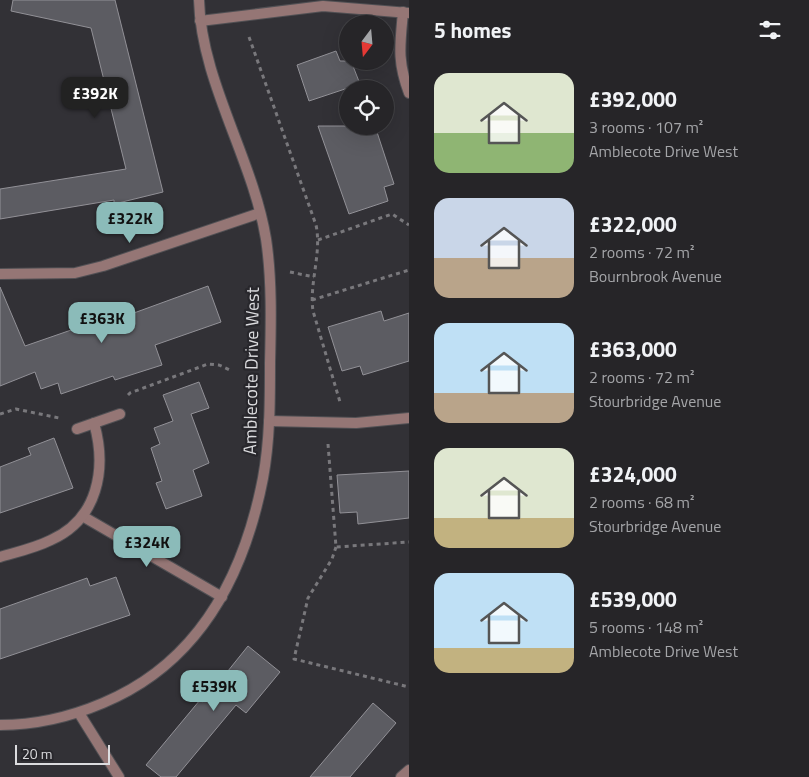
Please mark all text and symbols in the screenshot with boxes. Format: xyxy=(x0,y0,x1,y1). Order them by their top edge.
text: 5 homes xyxy=(434,14,511,46)
north arrow xyxy=(339,15,394,70)
map controls xyxy=(339,15,394,135)
icon: filters xyxy=(756,16,784,44)
pin: £392K xyxy=(60,76,130,119)
button: locate xyxy=(339,80,394,135)
text: £392K xyxy=(72,81,118,105)
text: £392,000 xyxy=(589,83,677,115)
icon: home xyxy=(474,93,534,153)
text: 3 rooms · 107 m² xyxy=(589,115,703,139)
text: Amblecote Drive West xyxy=(589,139,738,163)
pin: £322K xyxy=(95,202,165,244)
text: £322K xyxy=(107,206,153,230)
text: £322,000 xyxy=(589,208,677,240)
icon: home xyxy=(474,218,534,278)
text: 2 rooms · 72 m² xyxy=(589,240,694,264)
text: Bournbrook Avenue xyxy=(589,264,722,288)
street label: Amblecote Drive West xyxy=(236,286,266,455)
pin: £363K xyxy=(67,302,137,344)
text: £363K xyxy=(79,306,125,330)
text: £363,000 xyxy=(589,333,677,365)
icon: home xyxy=(474,343,534,403)
text: 2 rooms · 72 m² xyxy=(589,365,694,389)
text: Stourbridge Avenue xyxy=(589,389,721,413)
text: £324,000 xyxy=(589,458,677,490)
icon: home xyxy=(474,468,534,528)
text: 2 rooms · 68 m² xyxy=(589,490,694,514)
text: Stourbridge Avenue xyxy=(589,514,721,538)
pin: £324K xyxy=(112,526,182,568)
text: £324K xyxy=(124,530,170,554)
text: £539,000 xyxy=(589,583,677,615)
icon: home xyxy=(474,593,534,653)
text: 5 rooms · 148 m² xyxy=(589,615,703,639)
text: Amblecote Drive West xyxy=(589,639,738,663)
pin: £539K xyxy=(179,670,249,712)
text: £539K xyxy=(191,674,237,698)
scale bar xyxy=(15,742,110,765)
text: 20 m xyxy=(22,743,52,764)

